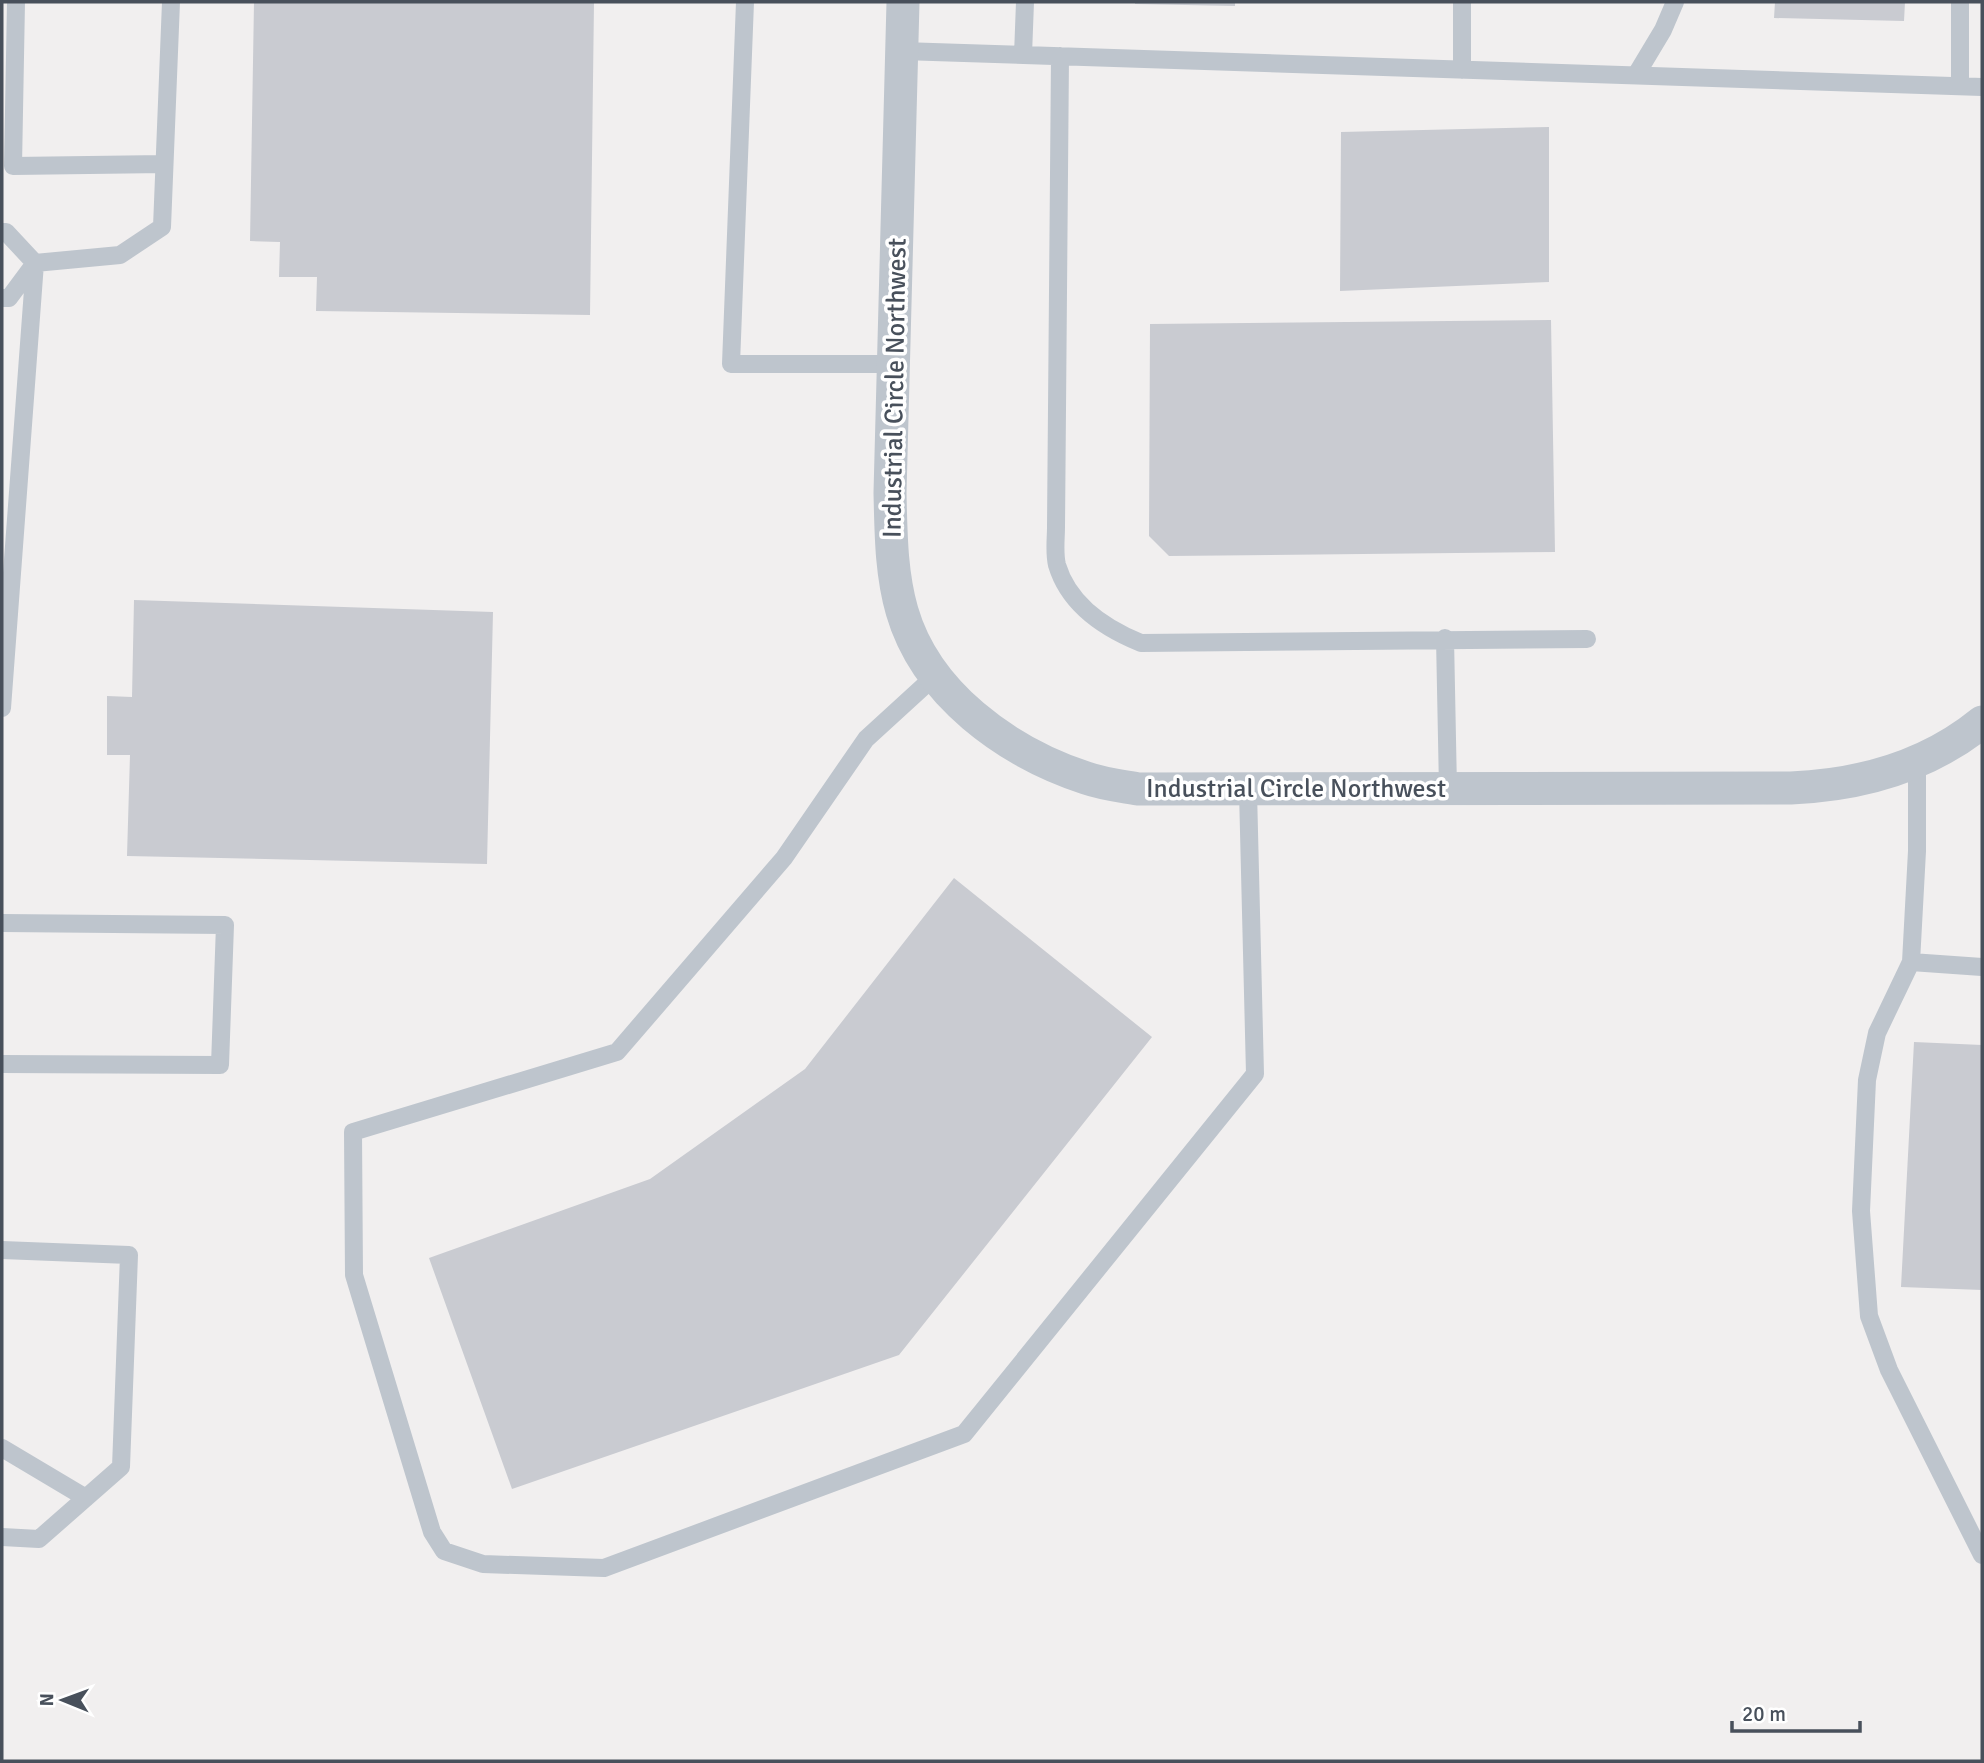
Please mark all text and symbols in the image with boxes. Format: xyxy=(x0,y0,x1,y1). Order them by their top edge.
street label: Industrial Circle Northwest xyxy=(876,238,914,538)
street label: Industrial Circle Northwest xyxy=(1146,773,1446,805)
north arrow xyxy=(28,1665,98,1735)
scale bar xyxy=(1732,1690,1860,1734)
text: N xyxy=(35,1693,59,1707)
text: 20 m xyxy=(1742,1701,1786,1727)

